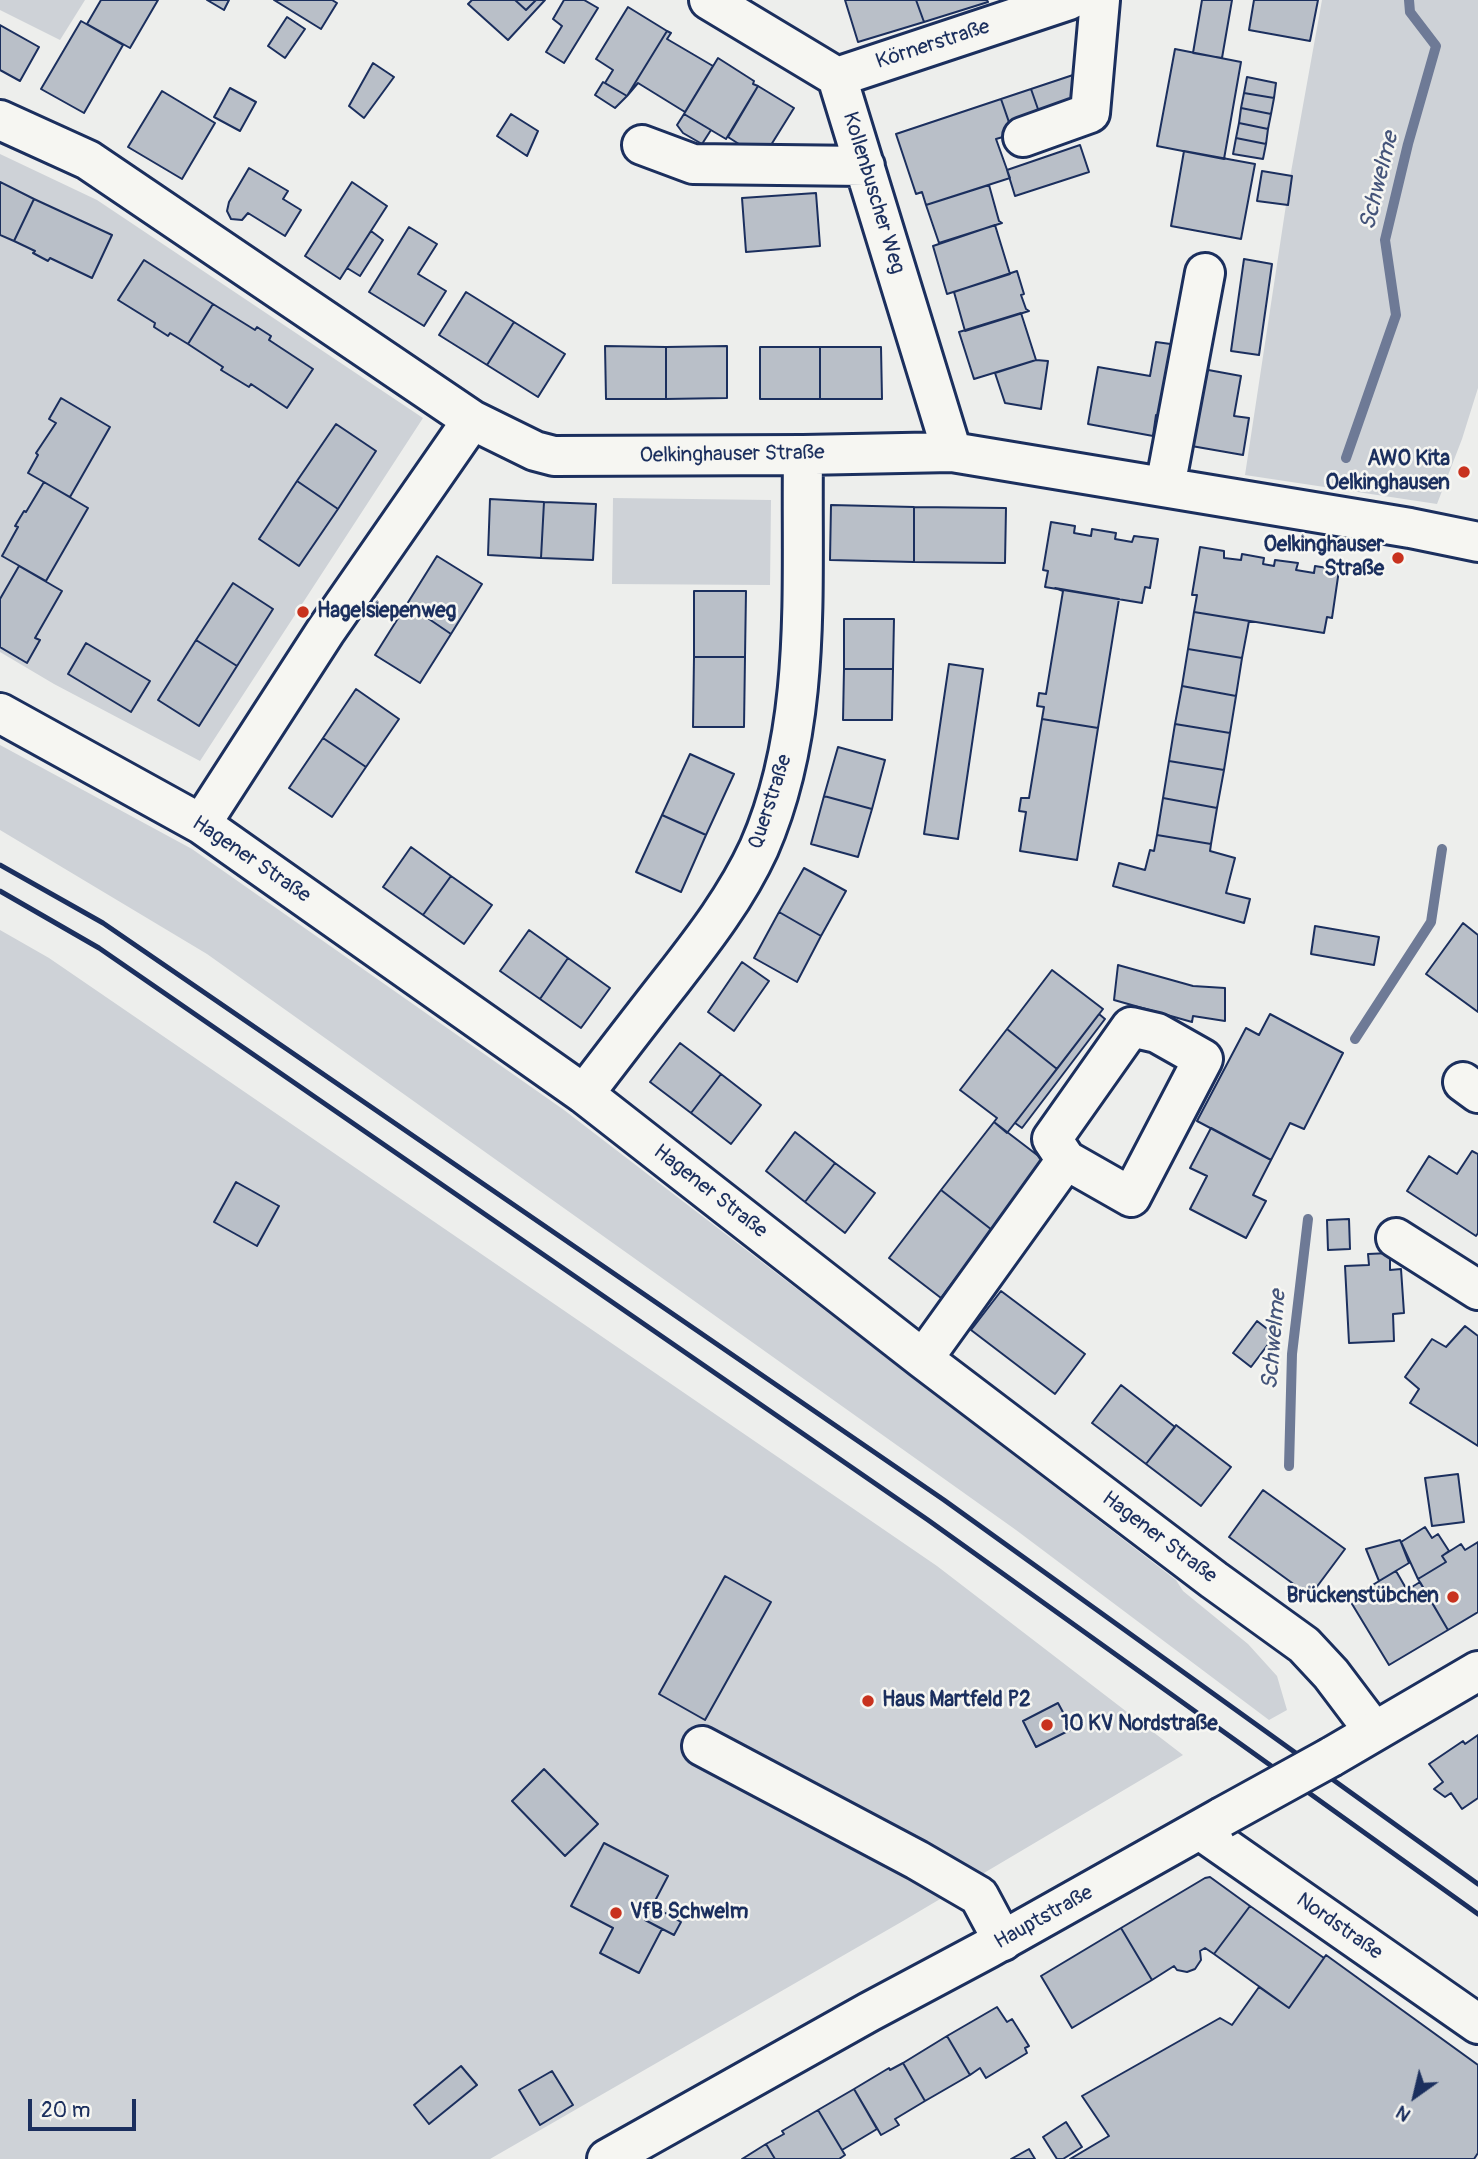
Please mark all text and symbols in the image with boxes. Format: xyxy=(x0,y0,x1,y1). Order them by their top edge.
street label: Körnerstraße xyxy=(873,15,993,75)
street label: Kollenbuscher Weg xyxy=(836,109,910,277)
water label: Schwelme xyxy=(1355,129,1405,233)
street label: Oelkinghauser Straße xyxy=(639,441,825,469)
place label: AWO Kita Oelkinghausen xyxy=(1325,447,1450,497)
marker: AWO Kita Oelkinghausen xyxy=(1456,464,1472,480)
place label: Oelkinghauser Straße xyxy=(1263,533,1384,583)
marker: Oelkinghauser Straße xyxy=(1390,550,1406,566)
place label: Hagelsiepenweg xyxy=(317,599,456,625)
marker: Hagelsiepenweg xyxy=(295,604,311,620)
street label: Querstraße xyxy=(744,751,798,853)
street label: Hagener Straße xyxy=(187,811,315,909)
street label: Hagener Straße xyxy=(648,1140,772,1244)
water label: Schwelme xyxy=(1257,1289,1293,1391)
street label: Hagener Straße xyxy=(1096,1487,1222,1589)
place label: Brückenstübchen xyxy=(1287,1584,1439,1610)
marker: Brückenstübchen xyxy=(1445,1589,1461,1605)
place label: Haus Martfeld P2 xyxy=(882,1688,1031,1714)
marker: Haus Martfeld P2 xyxy=(860,1693,876,1709)
place label: 10 KV Nordstraße xyxy=(1061,1712,1218,1738)
marker: 10 KV Nordstraße xyxy=(1039,1717,1055,1733)
street label: Hauptstraße xyxy=(990,1881,1098,1955)
street label: Nordstraße xyxy=(1291,1888,1387,1966)
place label: VfB Schwelm xyxy=(630,1900,748,1926)
marker: VfB Schwelm xyxy=(608,1905,624,1921)
north arrow xyxy=(1380,2061,1450,2131)
scale bar xyxy=(32,2086,140,2130)
text: 20 m xyxy=(41,2097,90,2124)
text: N xyxy=(1391,2100,1415,2127)

